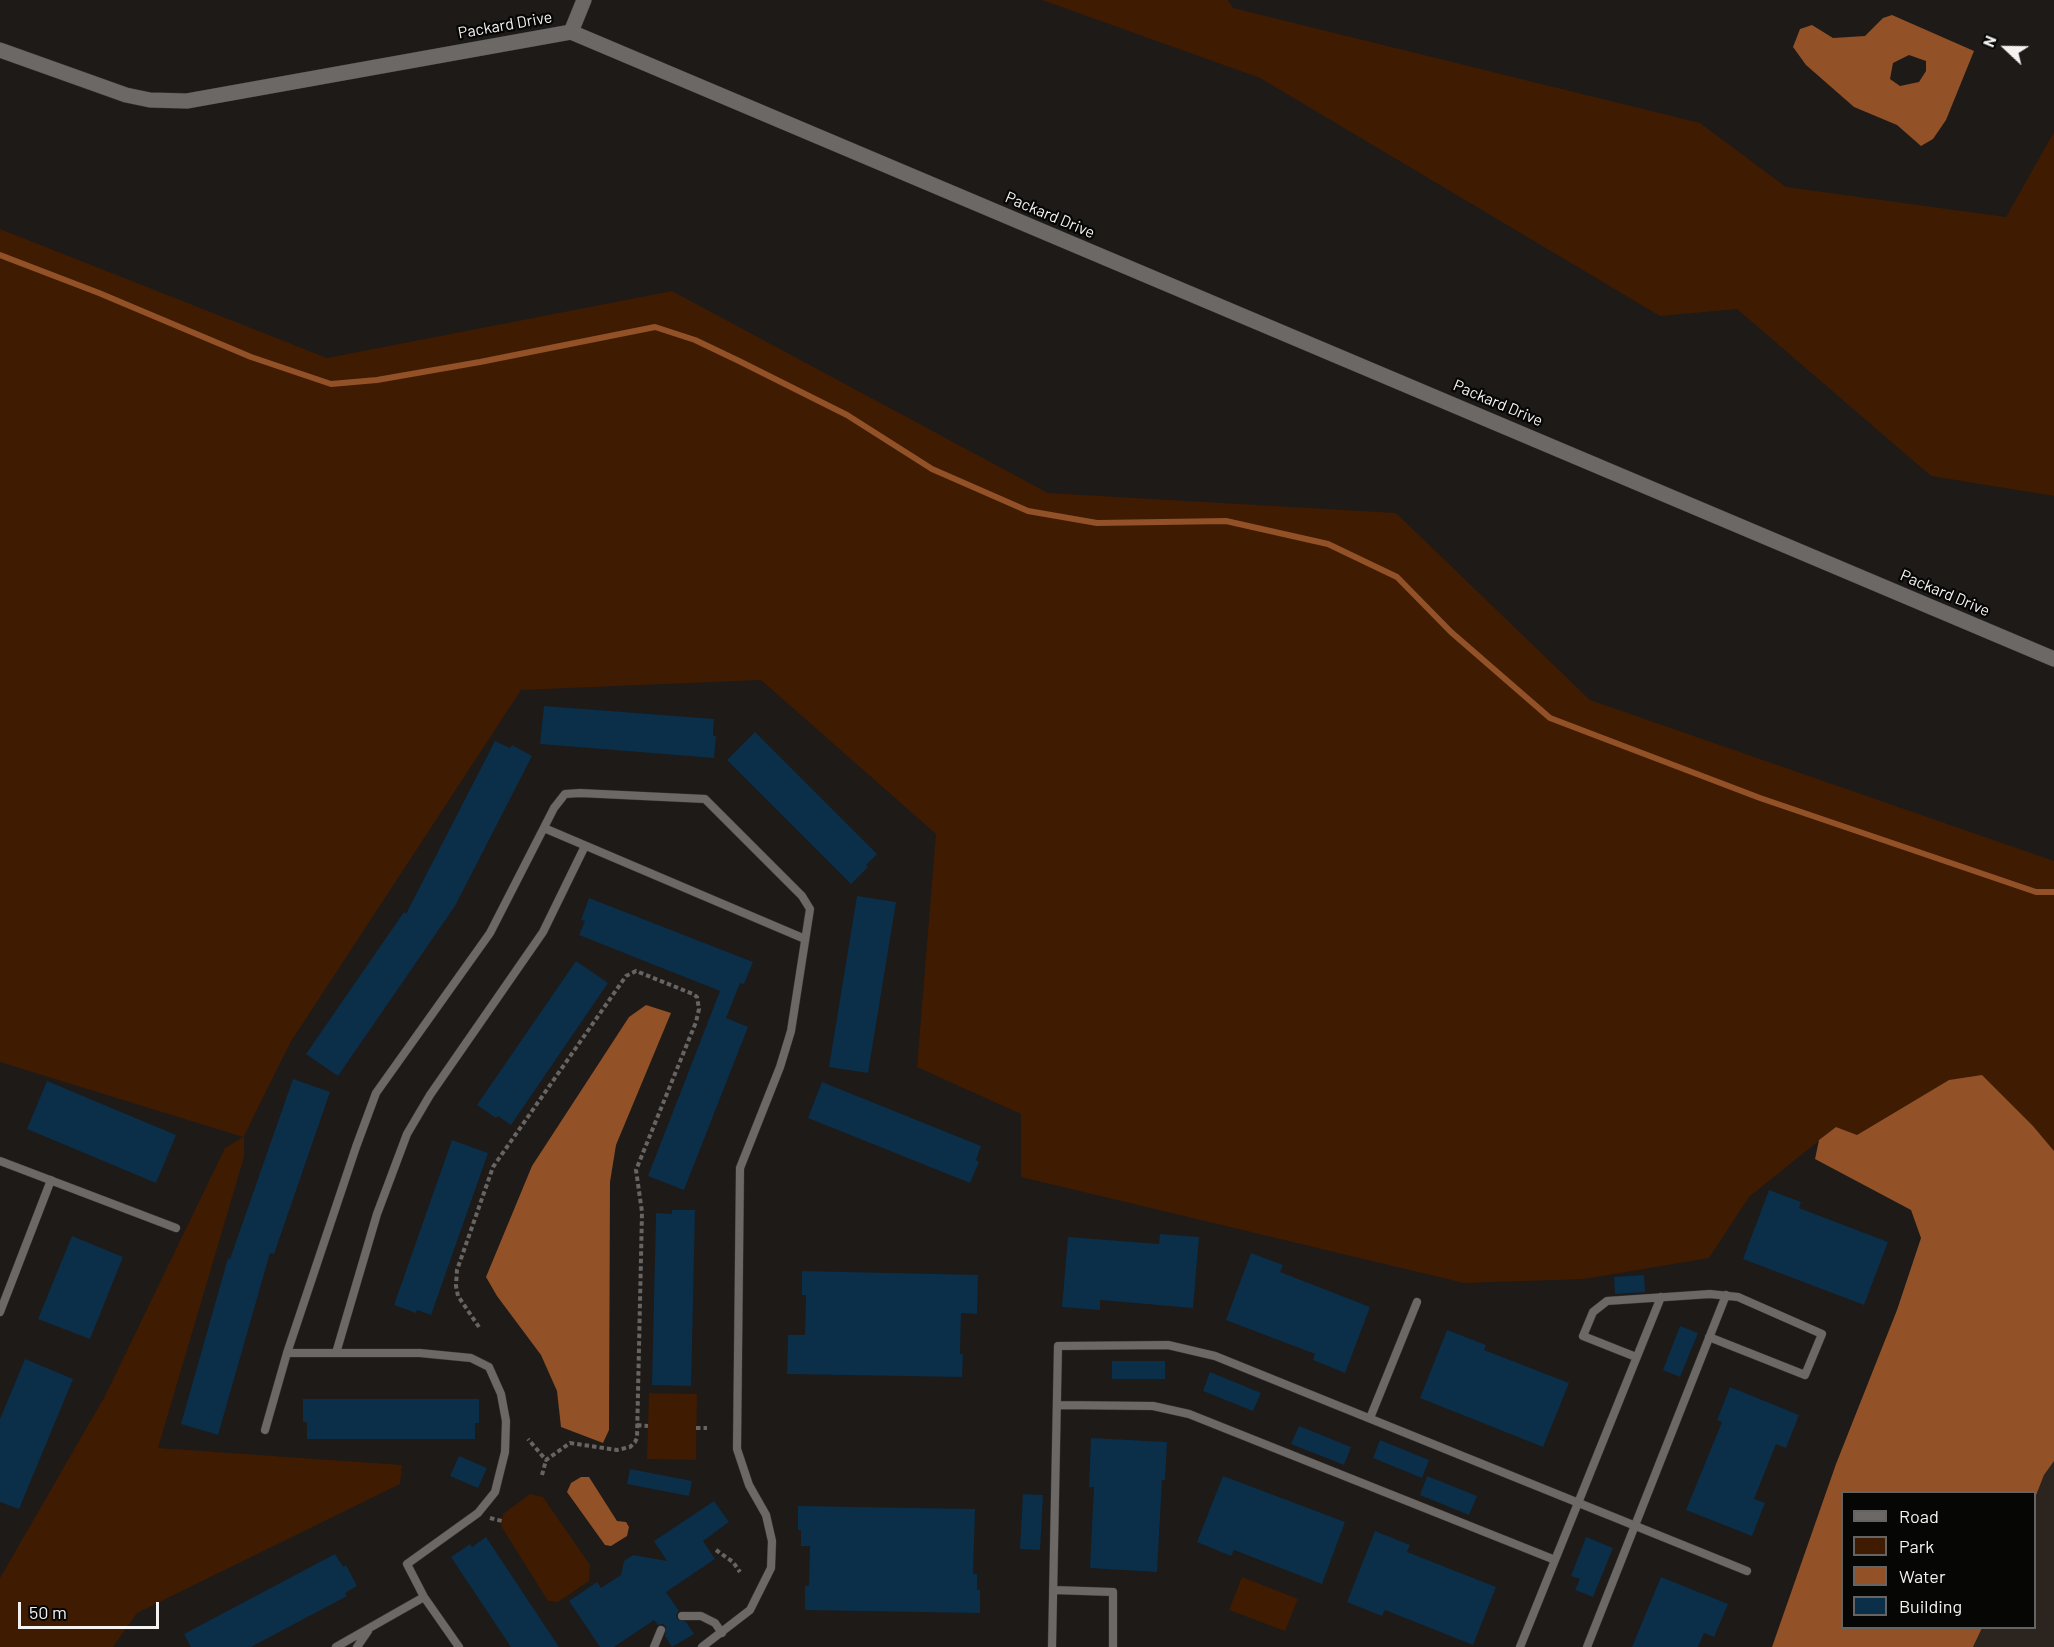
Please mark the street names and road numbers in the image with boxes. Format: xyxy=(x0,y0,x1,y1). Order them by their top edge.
street label: Packard Drive xyxy=(456,7,554,43)
street label: Packard Drive xyxy=(1002,188,1098,242)
street label: Packard Drive xyxy=(1450,376,1546,430)
street label: Packard Drive xyxy=(1897,566,1993,620)

